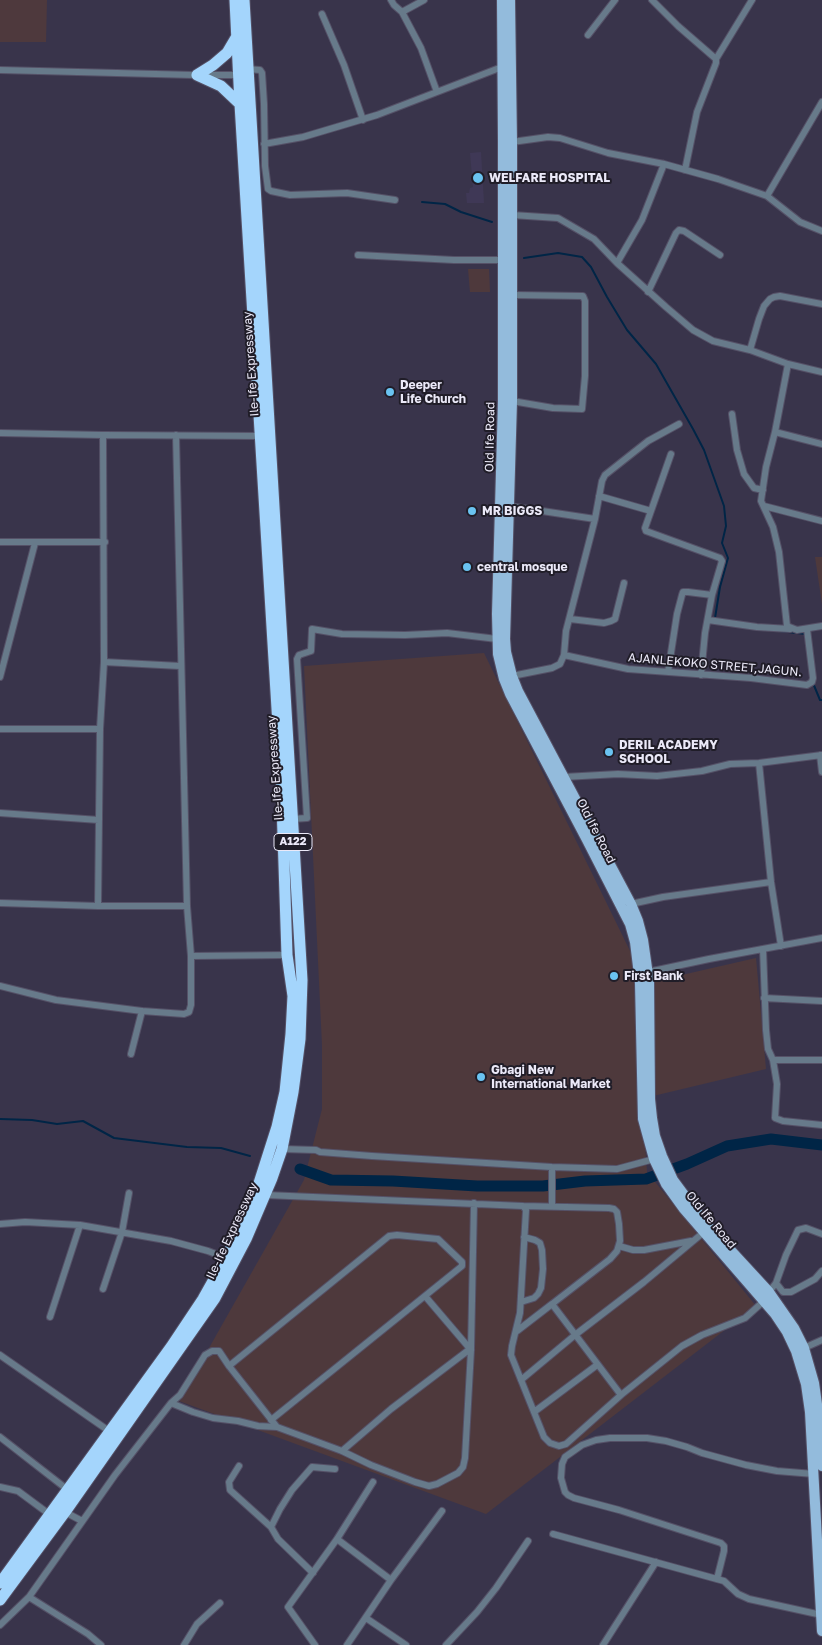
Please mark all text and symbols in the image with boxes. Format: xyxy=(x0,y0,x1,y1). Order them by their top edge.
marker: WELFARE HOSPITAL xyxy=(471,171,485,185)
place label: WELFARE HOSPITAL xyxy=(489,171,610,185)
street label: Ile-Ife Expressway xyxy=(240,311,262,417)
place label: Deeper Life Church xyxy=(400,378,466,406)
marker: Deeper Life Church xyxy=(384,386,396,398)
street label: Old Ife Road xyxy=(482,402,498,472)
place label: MR BIGGS xyxy=(482,504,542,518)
marker: MR BIGGS xyxy=(466,505,478,517)
place label: central mosque xyxy=(477,560,568,574)
marker: central mosque xyxy=(461,561,473,573)
street label: AJANLEKOKO STREET,JAGUN. xyxy=(627,650,803,680)
street label: Ile-Ife Expressway xyxy=(264,715,286,821)
place label: DERIL ACADEMY SCHOOL xyxy=(619,738,718,766)
marker: DERIL ACADEMY SCHOOL xyxy=(603,746,615,758)
street label: Old Ife Road xyxy=(574,796,618,866)
road number: A122 xyxy=(274,834,312,850)
place label: First Bank xyxy=(624,969,683,983)
marker: First Bank xyxy=(608,970,620,982)
place label: Gbagi New International Market xyxy=(491,1063,611,1091)
marker: Gbagi New International Market xyxy=(475,1071,487,1083)
street label: Ile-Ife Expressway xyxy=(203,1180,261,1282)
street label: Old Ife Road xyxy=(683,1188,739,1252)

